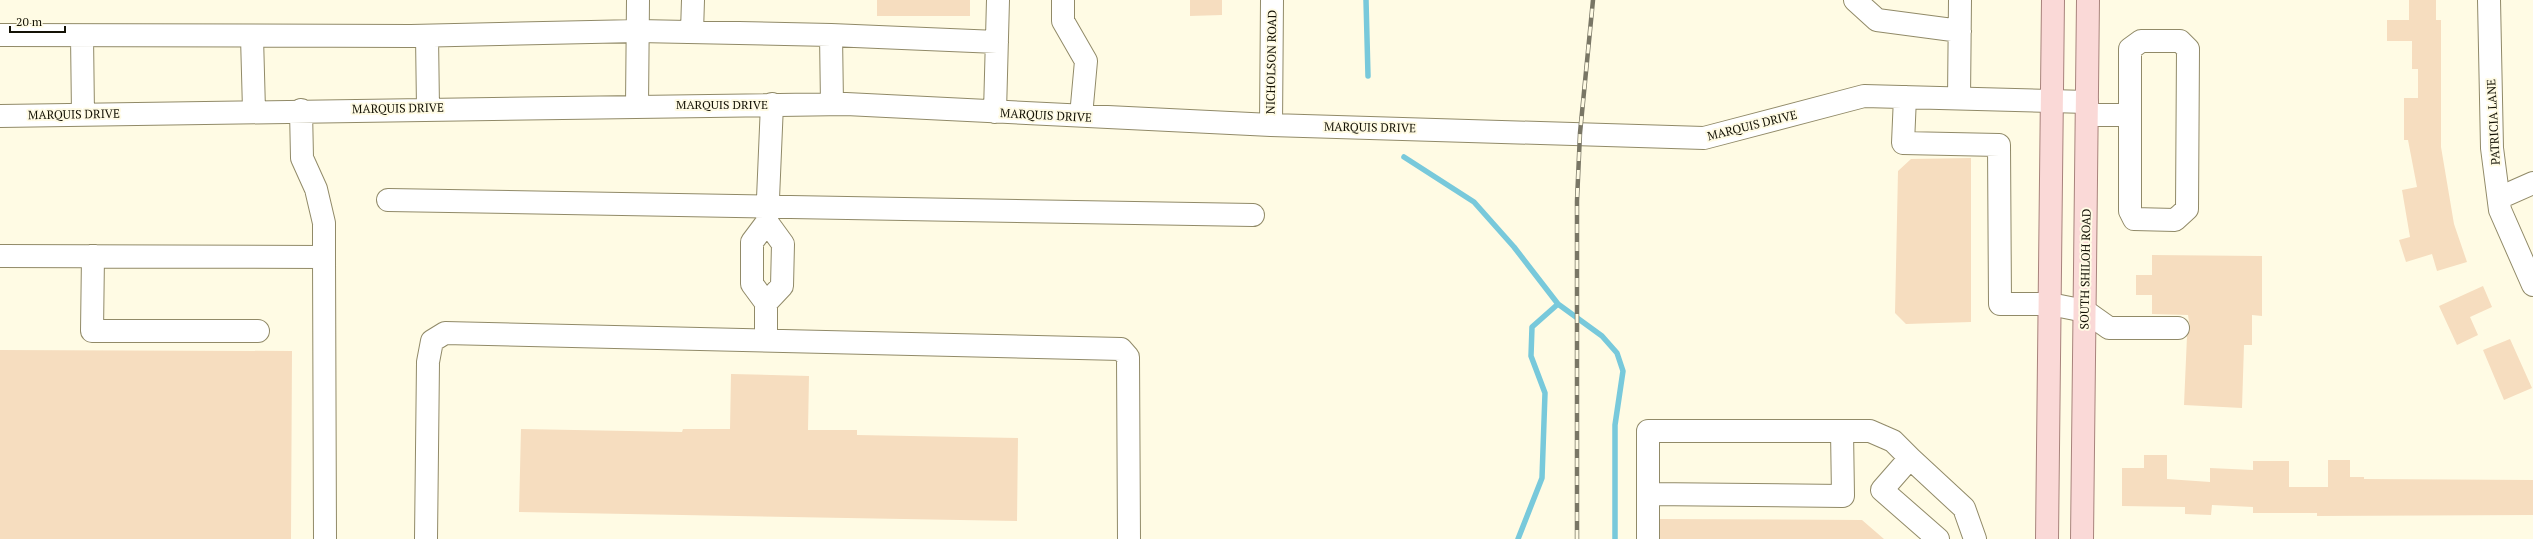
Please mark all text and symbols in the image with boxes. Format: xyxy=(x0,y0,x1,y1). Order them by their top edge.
scale bar xyxy=(10,8,65,34)
street label: NICHOLSON ROAD xyxy=(1263,10,1279,114)
text: 20 m xyxy=(16,14,43,29)
street label: PATRICIA LANE xyxy=(2483,79,2503,165)
street label: MARQUIS DRIVE xyxy=(676,97,768,112)
street label: MARQUIS DRIVE xyxy=(352,100,444,116)
street label: MARQUIS DRIVE xyxy=(1000,105,1092,125)
street label: MARQUIS DRIVE xyxy=(28,106,120,122)
street label: MARQUIS DRIVE xyxy=(1706,107,1798,143)
street label: MARQUIS DRIVE xyxy=(1324,119,1416,135)
street label: SOUTH SHILOH ROAD xyxy=(2076,208,2094,330)

